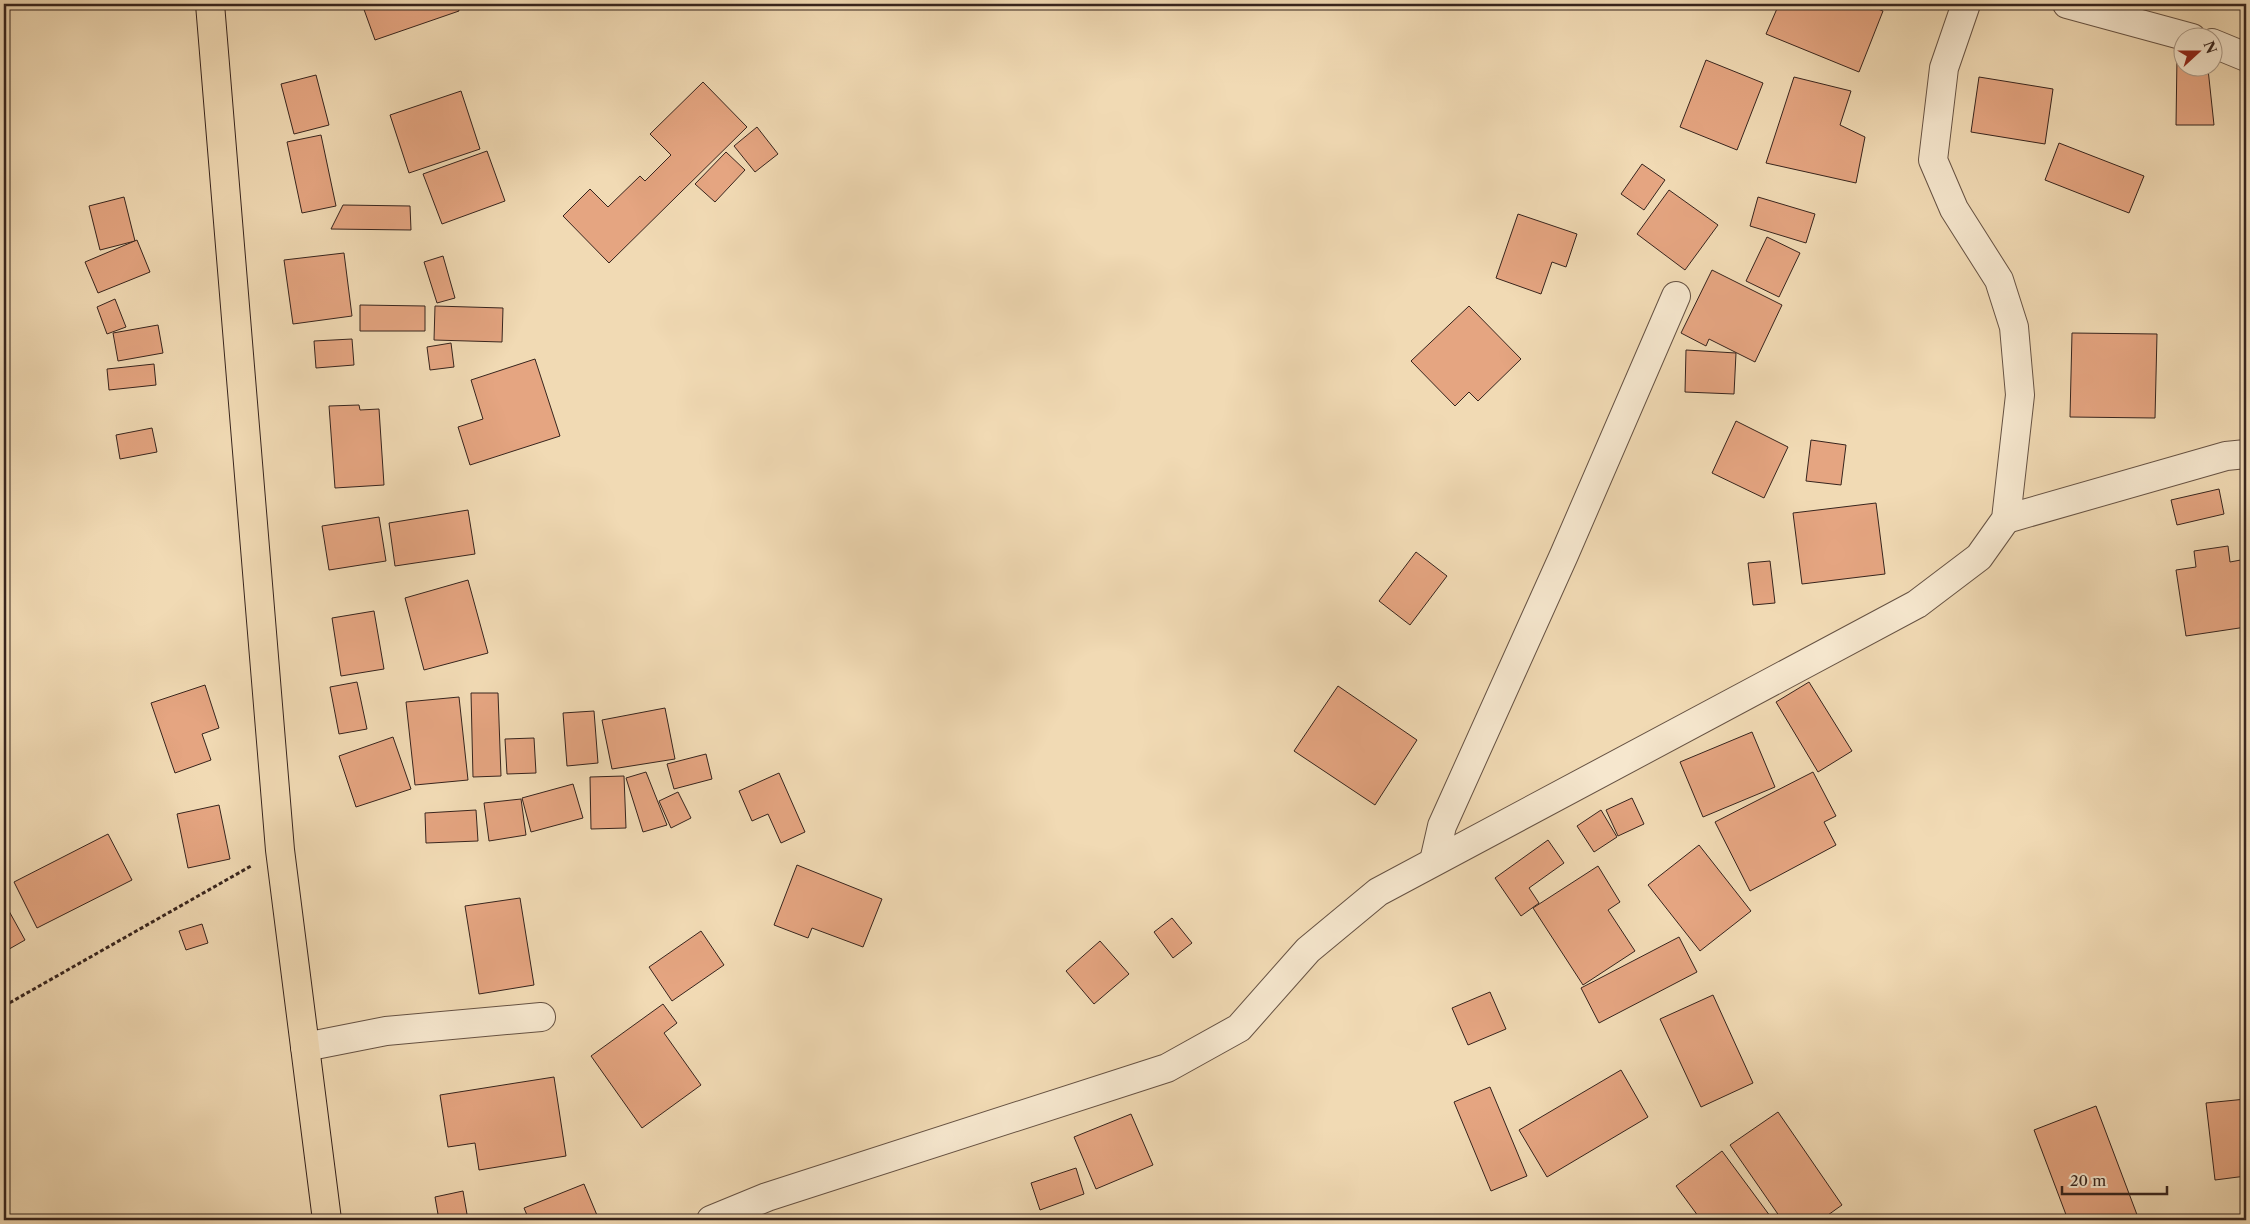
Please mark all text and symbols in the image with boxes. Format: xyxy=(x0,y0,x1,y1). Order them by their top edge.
north arrow xyxy=(2172,28,2222,78)
text: N xyxy=(2200,38,2221,56)
scale bar xyxy=(2062,1164,2168,1196)
text: 20 m xyxy=(2070,1171,2106,1190)

